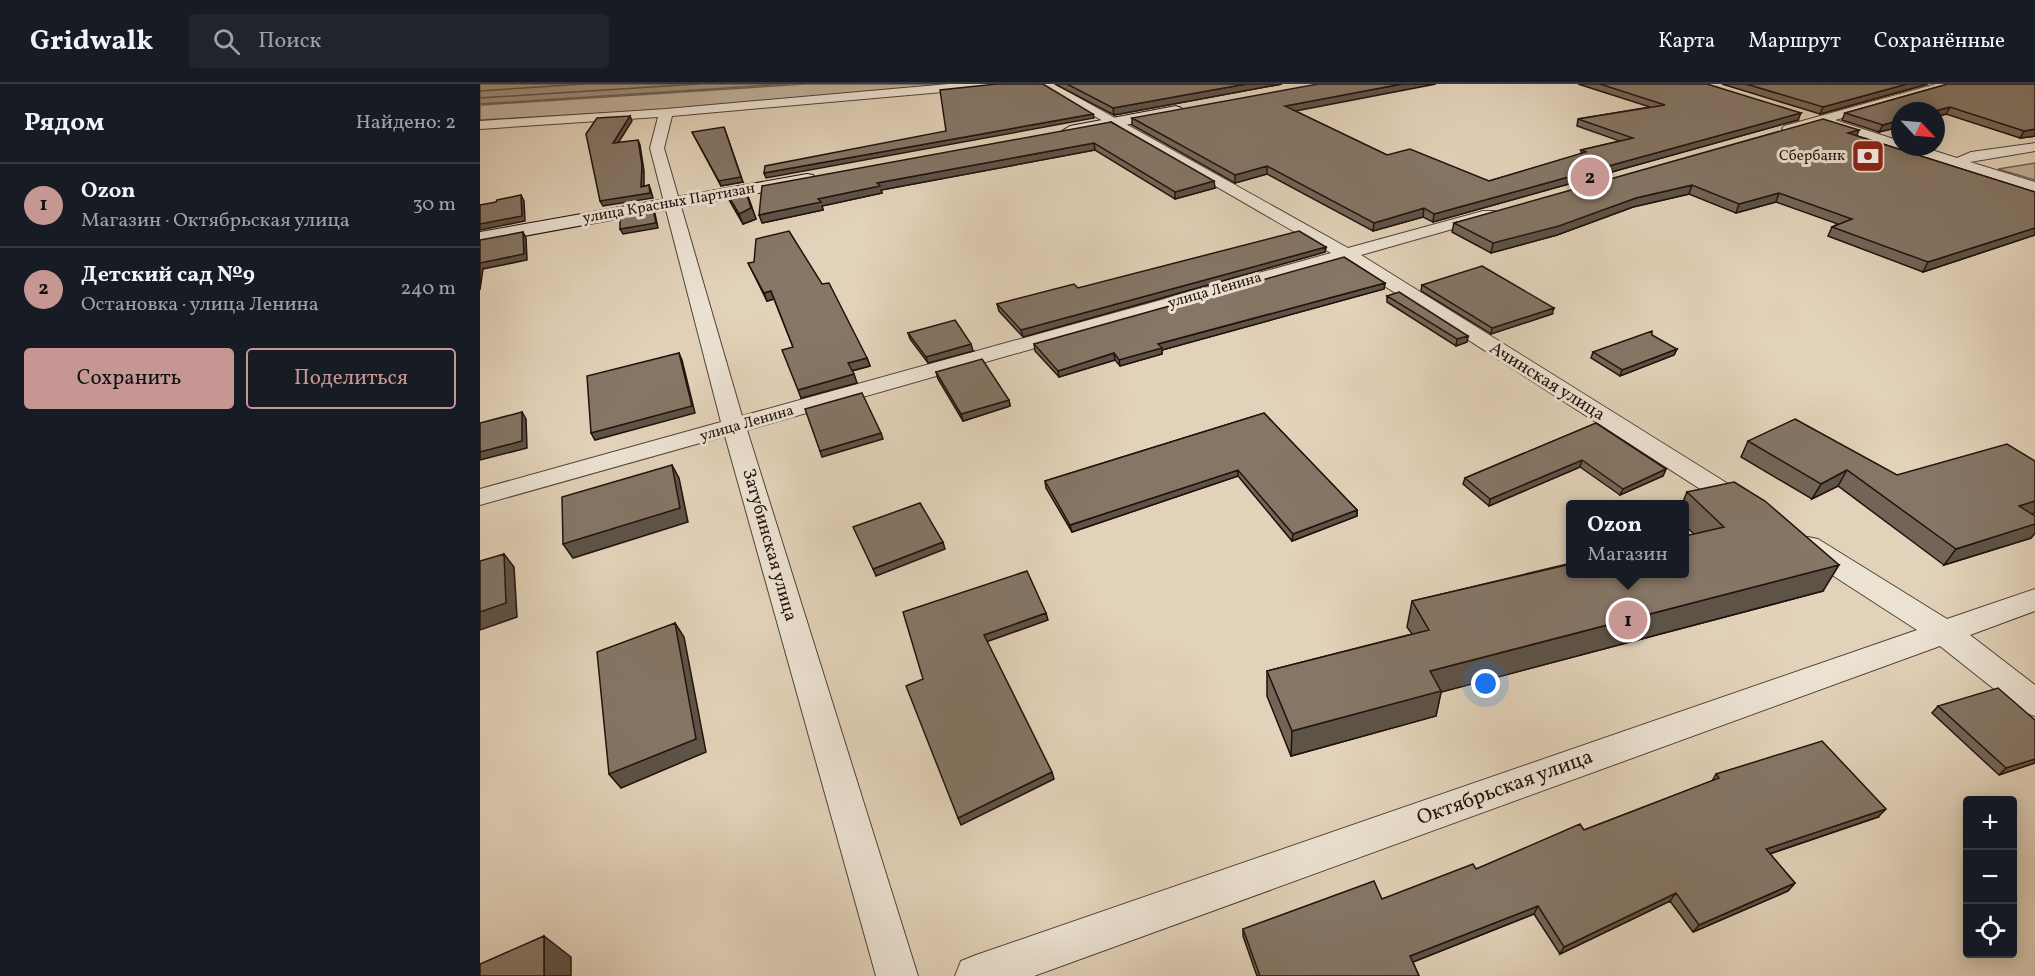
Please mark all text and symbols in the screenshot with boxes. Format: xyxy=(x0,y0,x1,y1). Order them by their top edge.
search box xyxy=(189,14,609,68)
text: Gridwalk xyxy=(30,22,153,61)
icon: search xyxy=(210,25,243,58)
text: Поиск xyxy=(258,26,321,57)
text: Карта xyxy=(1658,27,1715,56)
text: Маршрут xyxy=(1748,27,1841,56)
text: Сохранённые xyxy=(1874,27,2005,56)
north arrow xyxy=(1891,102,1945,156)
text: Рядом xyxy=(24,105,104,141)
text: Найдено: 2 xyxy=(356,109,456,137)
bank icon: Сбербанк xyxy=(1850,138,1886,174)
place label: Сбербанк xyxy=(1779,146,1845,167)
pin: 2 xyxy=(1570,154,1610,200)
text: Ozon xyxy=(81,176,136,207)
street label: улица Красных Партизан xyxy=(581,178,757,230)
text: 1 xyxy=(39,191,48,219)
text: 30 m xyxy=(412,191,456,219)
text: Магазин · Октябрьская улица xyxy=(81,207,350,235)
text: Детский сад №9 xyxy=(81,260,255,291)
street label: улица Ленина xyxy=(1166,268,1264,314)
text: 2 xyxy=(38,275,49,303)
text: 240 m xyxy=(401,275,456,303)
text: Остановка · улица Ленина xyxy=(81,291,319,319)
street label: Ачинская улица xyxy=(1484,336,1610,428)
button: Сохранить xyxy=(24,348,234,409)
button: Поделиться xyxy=(246,348,456,409)
street label: улица Ленина xyxy=(698,401,796,447)
street label: Затубинская улица xyxy=(735,466,803,624)
popup xyxy=(1566,500,1689,578)
text: Ozon xyxy=(1587,510,1642,541)
text: Магазин xyxy=(1587,541,1668,569)
pin: 1 xyxy=(1608,598,1648,642)
your location xyxy=(1471,669,1500,698)
street label: Октябрьская улица xyxy=(1413,743,1597,833)
map controls xyxy=(1963,796,2017,958)
button: + xyxy=(1963,796,2017,850)
button: − xyxy=(1963,850,2017,904)
button: locate xyxy=(1963,904,2017,958)

